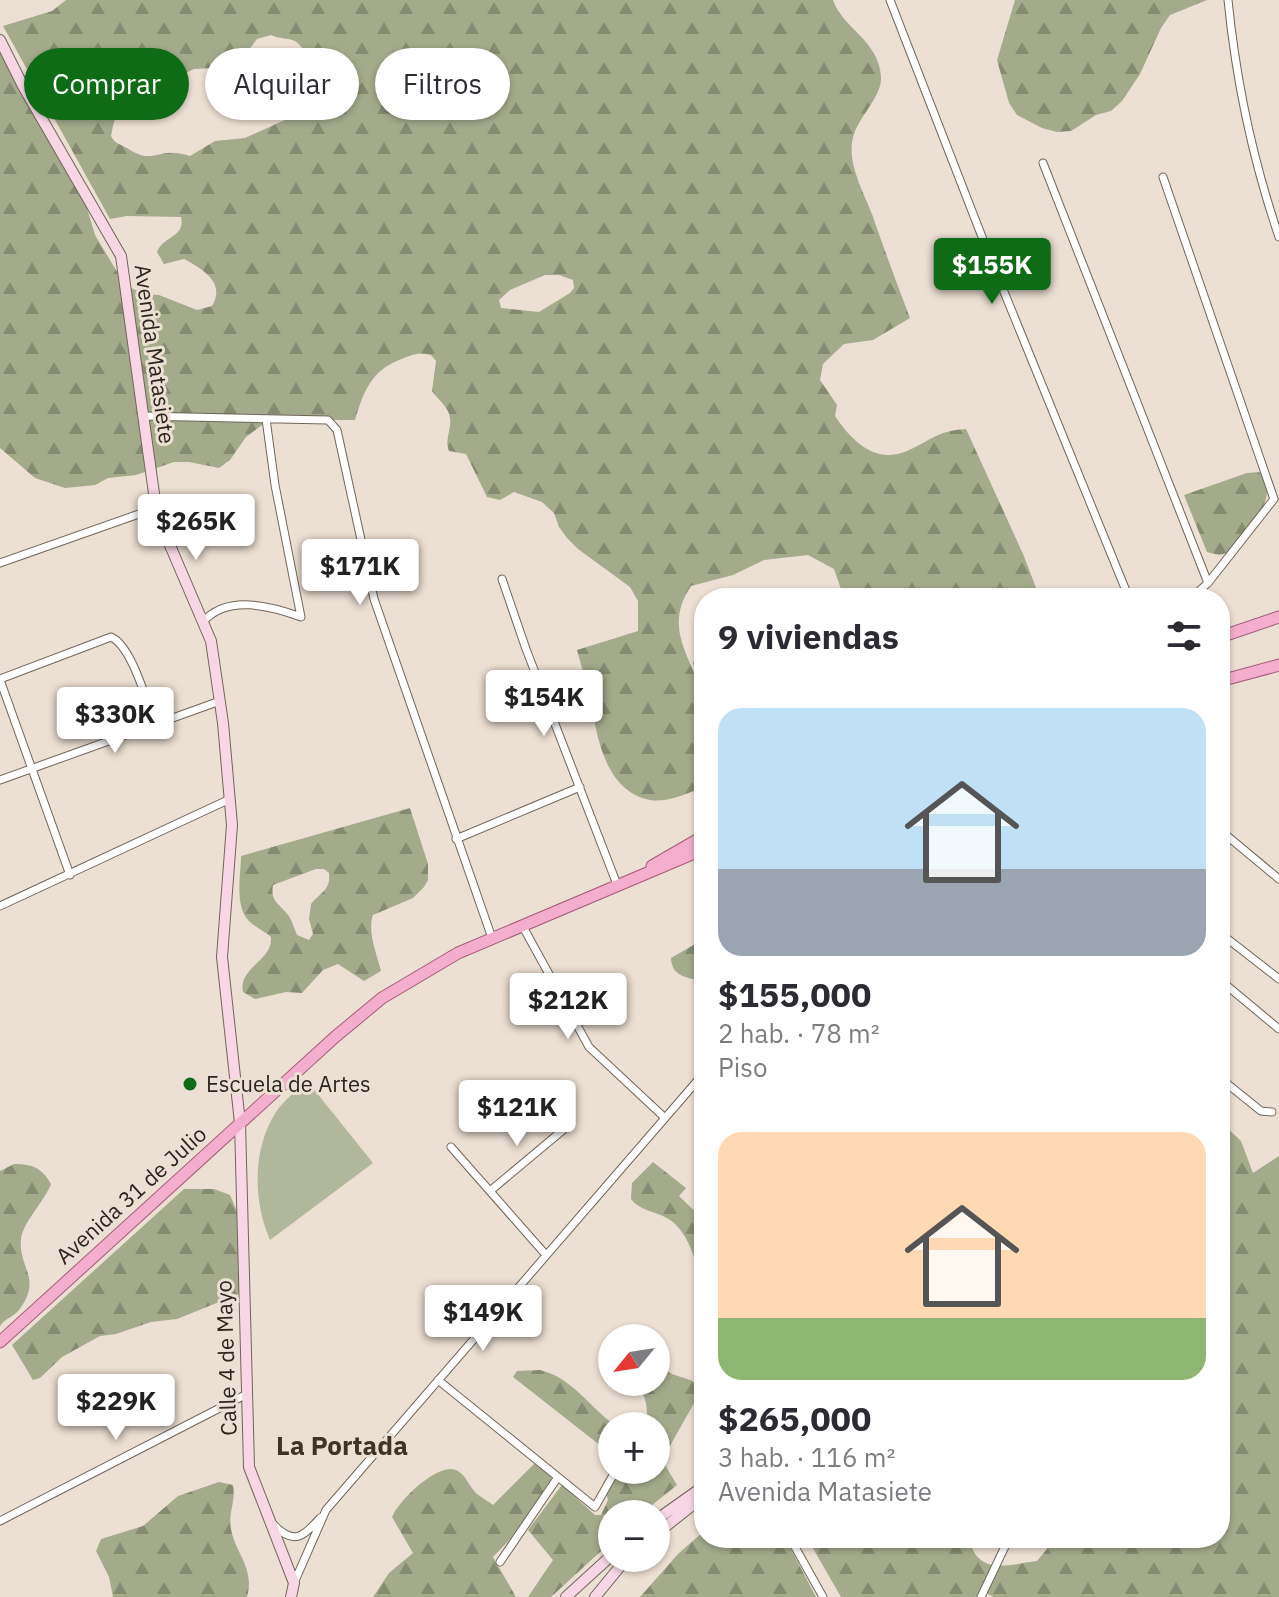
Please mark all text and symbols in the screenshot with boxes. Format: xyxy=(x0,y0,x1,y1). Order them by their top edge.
chip: Comprar xyxy=(24,48,189,120)
chip: Alquilar xyxy=(205,48,359,120)
chip: Filtros xyxy=(375,48,510,120)
pin: $155K xyxy=(936,238,1048,306)
text: $155K xyxy=(952,247,1032,281)
street label: Avenida Matasiete xyxy=(129,262,182,446)
pin: $265K xyxy=(140,494,252,562)
text: $265K xyxy=(156,503,236,537)
pin: $171K xyxy=(304,539,416,607)
text: $171K xyxy=(320,548,400,582)
text: 9 viviendas xyxy=(718,614,899,658)
icon: filters xyxy=(1162,614,1206,658)
pin: $154K xyxy=(488,670,600,738)
text: $154K xyxy=(504,679,584,713)
pin: $330K xyxy=(59,687,171,755)
text: $330K xyxy=(75,696,155,730)
icon: home xyxy=(890,760,1034,904)
text: $155,000 xyxy=(718,972,871,1016)
pin: $212K xyxy=(512,973,624,1041)
text: $212K xyxy=(528,982,608,1016)
text: 2 hab. · 78 m² xyxy=(718,1016,880,1050)
text: Piso xyxy=(718,1050,767,1084)
place label: Escuela de Artes xyxy=(206,1069,371,1098)
marker: Escuela de Artes xyxy=(181,1075,199,1093)
pin: $121K xyxy=(461,1080,573,1148)
text: $121K xyxy=(477,1089,557,1123)
street label: Avenida 31 de Julio xyxy=(49,1119,212,1270)
icon: home xyxy=(890,1184,1034,1328)
street label: Calle 4 de Mayo xyxy=(208,1280,243,1436)
pin: $149K xyxy=(427,1285,539,1353)
text: $149K xyxy=(443,1294,523,1328)
north arrow xyxy=(598,1324,670,1396)
map controls xyxy=(598,1324,670,1572)
pin: $229K xyxy=(60,1374,172,1442)
text: $229K xyxy=(76,1383,156,1417)
text: $265,000 xyxy=(718,1396,871,1440)
button: + xyxy=(598,1412,670,1484)
district label: La Portada xyxy=(276,1428,408,1462)
text: 3 hab. · 116 m² xyxy=(718,1440,895,1474)
text: Avenida Matasiete xyxy=(718,1474,932,1508)
button: − xyxy=(598,1500,670,1572)

